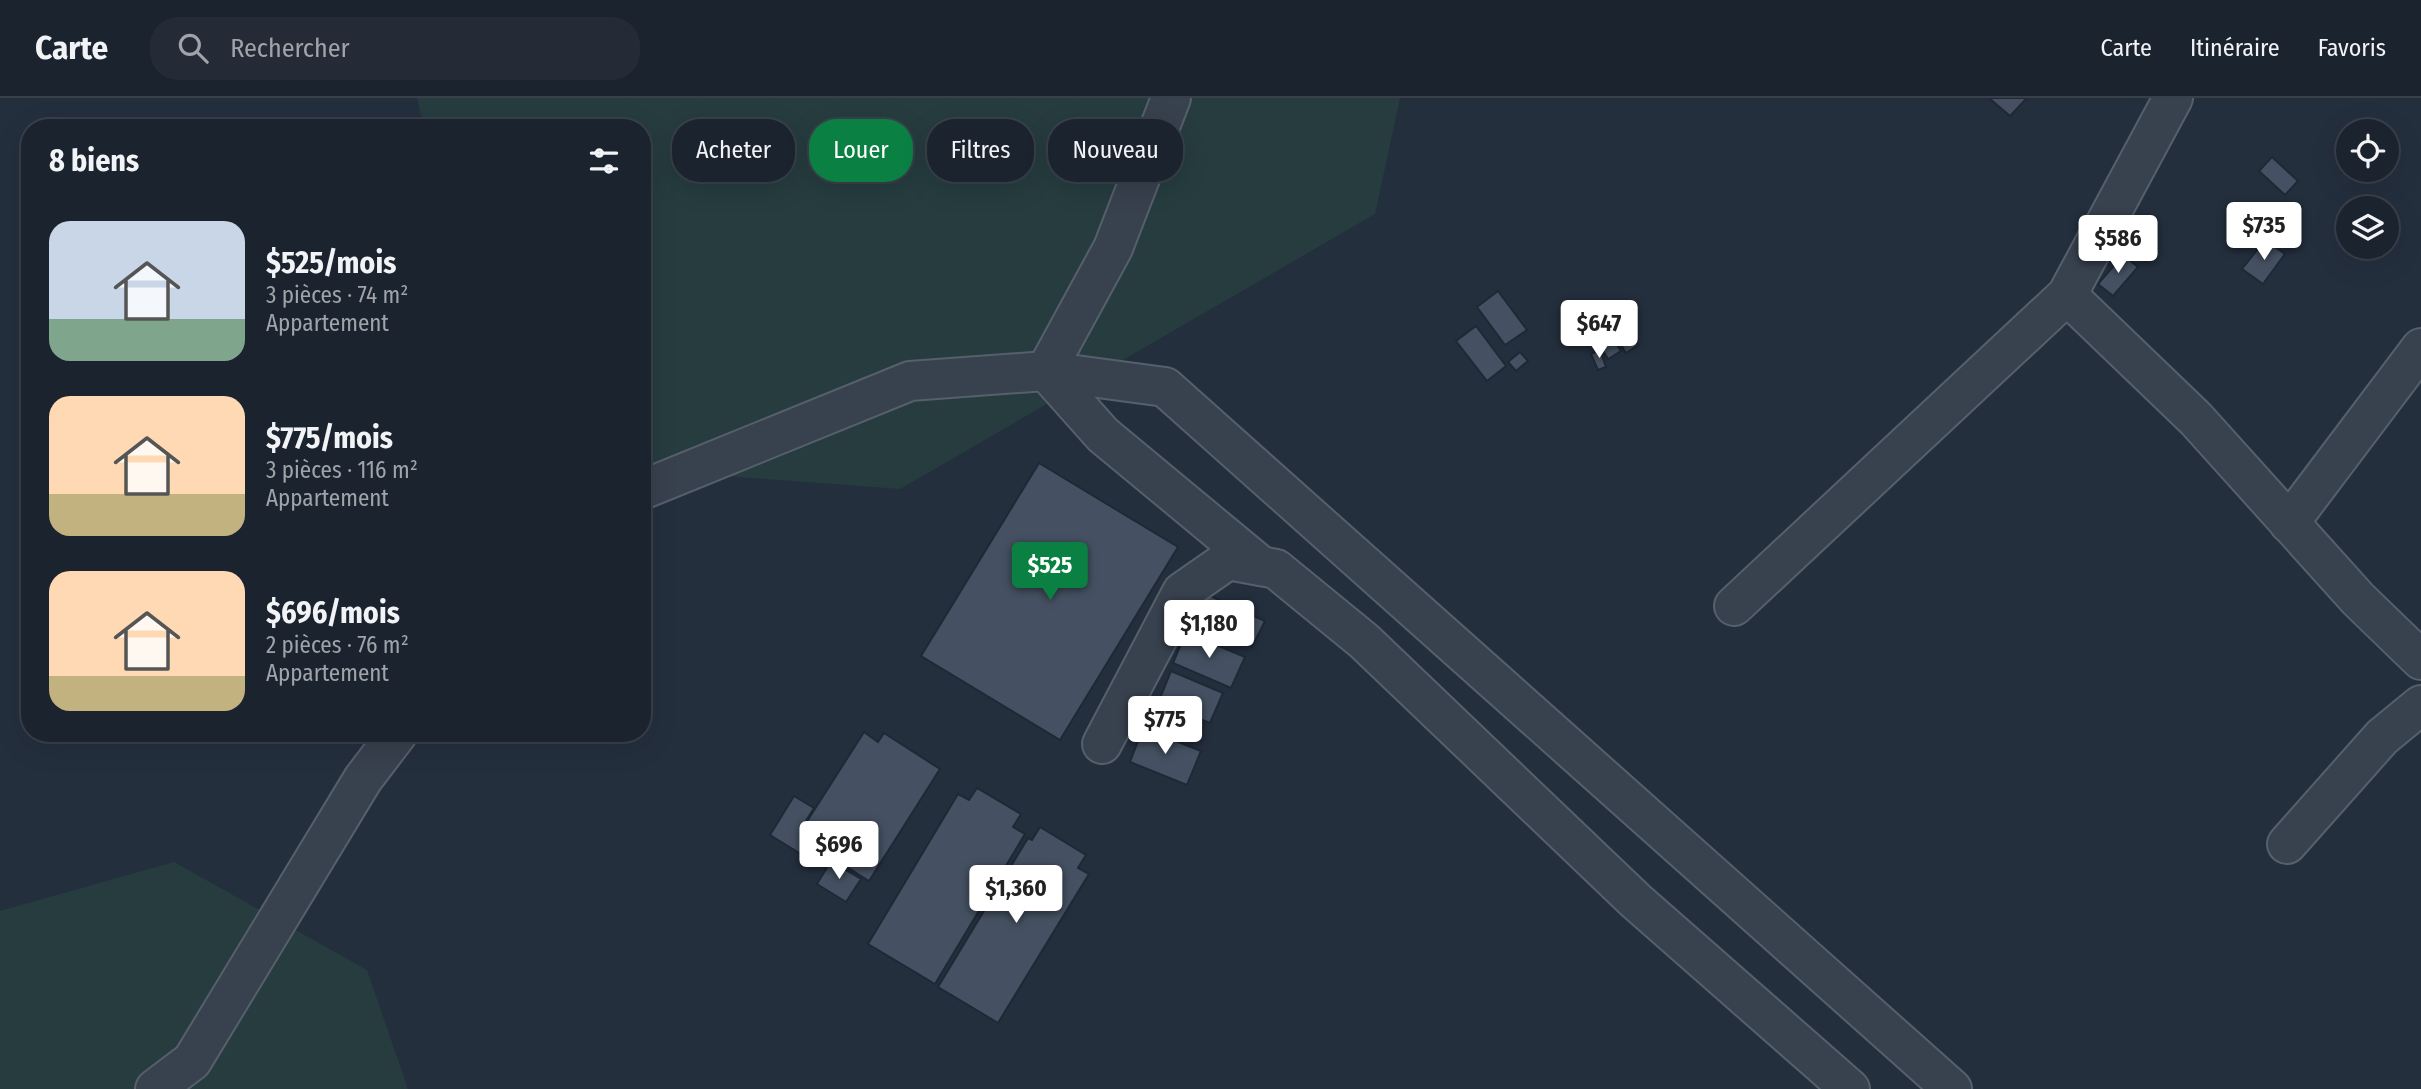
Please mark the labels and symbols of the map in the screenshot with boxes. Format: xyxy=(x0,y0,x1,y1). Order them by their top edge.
pin: $735 xyxy=(2223,202,2305,262)
pin: $586 xyxy=(2077,216,2159,275)
pin: $647 xyxy=(1558,300,1640,360)
pin: $525 xyxy=(1009,542,1091,602)
pin: $1,180 xyxy=(1152,601,1266,660)
pin: $775 xyxy=(1124,696,1206,756)
pin: $696 xyxy=(798,822,880,881)
pin: $1,360 xyxy=(959,866,1073,925)

